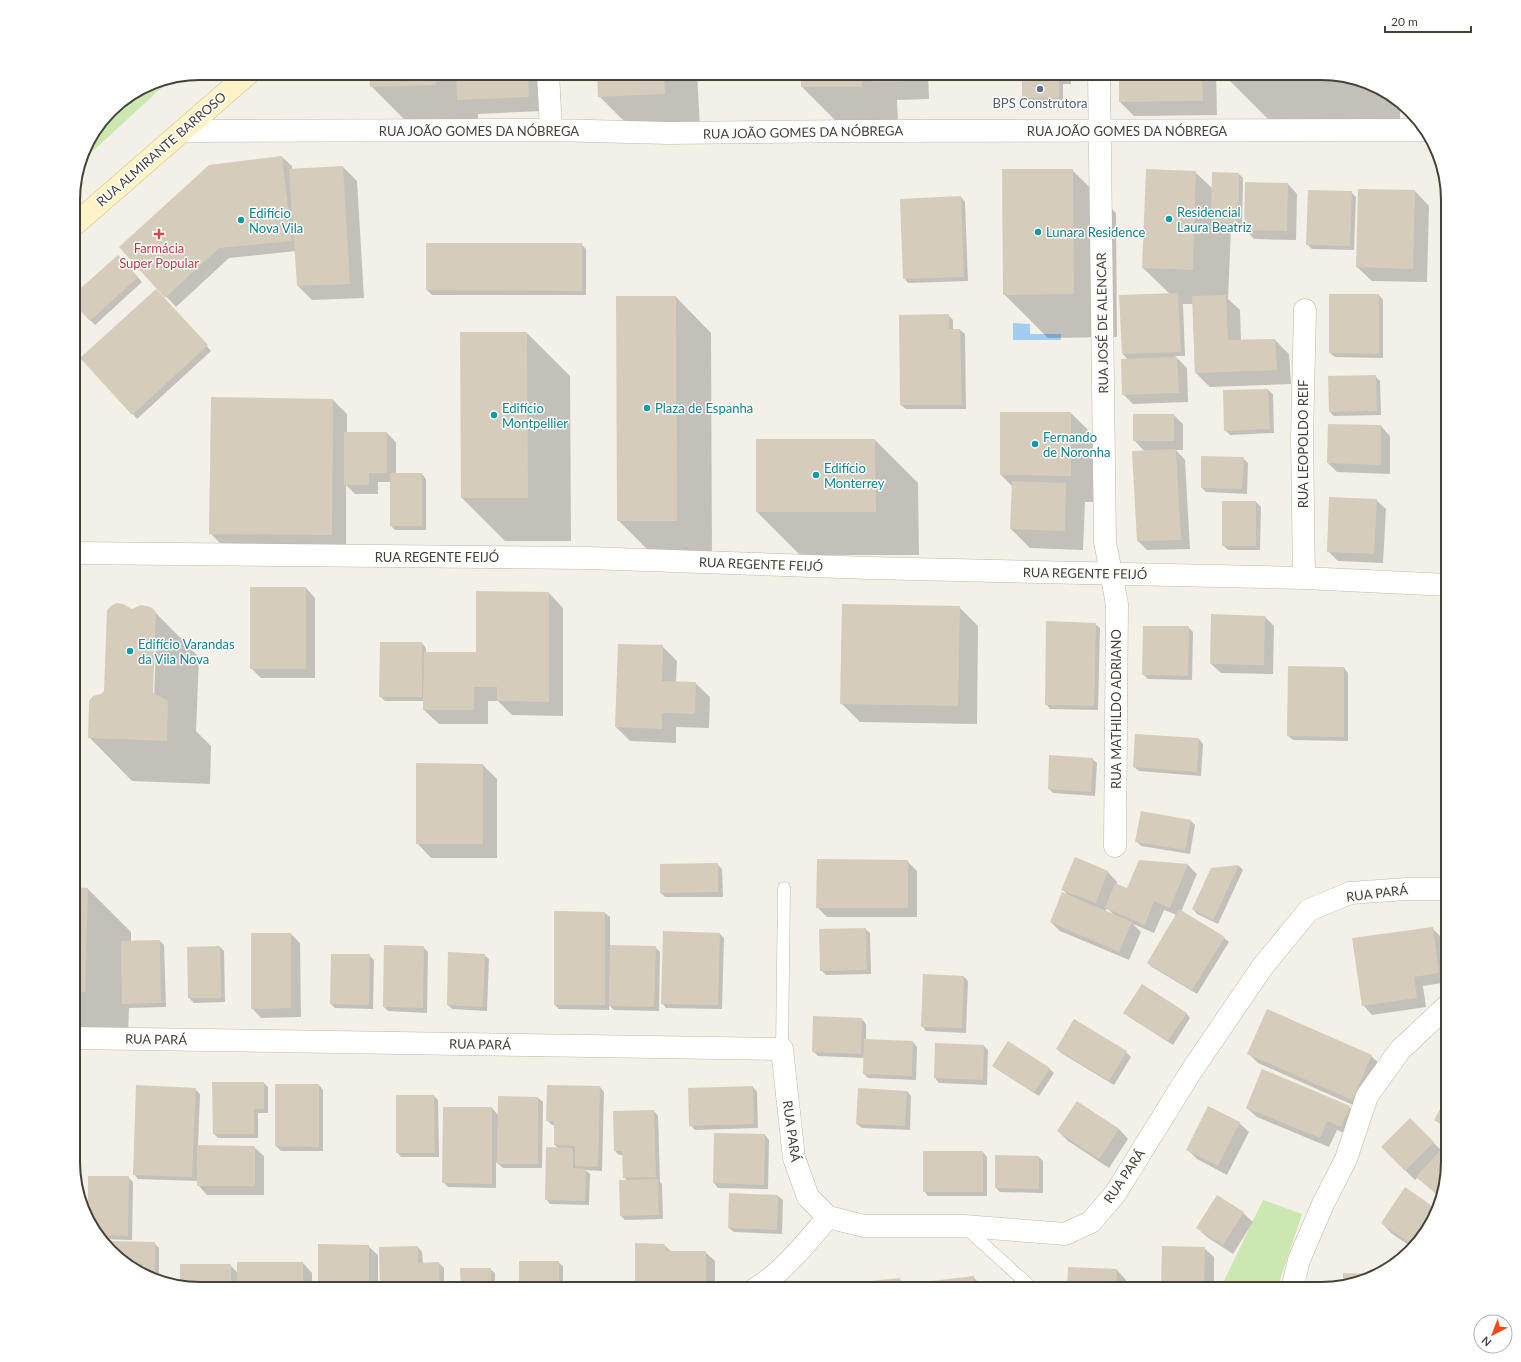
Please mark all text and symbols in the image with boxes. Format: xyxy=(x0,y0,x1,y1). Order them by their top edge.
scale bar xyxy=(1385,8,1471,34)
text: 20 m xyxy=(1391,14,1418,29)
marker: BPS Construtora xyxy=(1035,84,1045,94)
street label: RUA ALMIRANTE BARROSO xyxy=(93,88,229,210)
place label: BPS Construtora xyxy=(992,95,1088,111)
street label: RUA JOÃO GOMES DA NÓBREGA xyxy=(703,122,903,142)
street label: RUA JOÃO GOMES DA NÓBREGA xyxy=(379,123,579,139)
street label: RUA JOÃO GOMES DA NÓBREGA xyxy=(1027,123,1227,139)
place label: Residencial Laura Beatriz xyxy=(1177,204,1252,235)
place label: Edifício Nova Vila xyxy=(249,205,303,236)
marker: Residencial Laura Beatriz xyxy=(1164,214,1174,224)
marker: Edifício Nova Vila xyxy=(236,215,246,225)
place label: Lunara Residence xyxy=(1046,224,1146,240)
marker: Lunara Residence xyxy=(1033,227,1043,237)
marker: Farmácia Super Popular xyxy=(154,229,164,239)
place label: Farmácia Super Popular xyxy=(119,240,199,271)
street label: RUA JOSÉ DE ALENCAR xyxy=(1093,251,1111,394)
street label: RUA LEOPOLDO REIF xyxy=(1295,380,1311,508)
place label: Edifício Montpellier xyxy=(502,400,568,431)
place label: Plaza de Espanha xyxy=(655,400,753,416)
marker: Plaza de Espanha xyxy=(642,403,652,413)
marker: Edifício Montpellier xyxy=(489,410,499,420)
place label: Fernando de Noronha xyxy=(1043,429,1110,460)
marker: Fernando de Noronha xyxy=(1030,439,1040,449)
place label: Edifício Monterrey xyxy=(824,460,885,491)
marker: Edifício Monterrey xyxy=(811,470,821,480)
street label: RUA REGENTE FEIJÓ xyxy=(375,549,499,565)
street label: RUA REGENTE FEIJÓ xyxy=(699,554,823,574)
street label: RUA REGENTE FEIJÓ xyxy=(1023,564,1147,582)
street label: RUA MATHILDO ADRIANO xyxy=(1108,629,1124,789)
place label: Edifício Varandas da Vila Nova xyxy=(138,636,235,667)
marker: Edifício Varandas da Vila Nova xyxy=(125,646,135,656)
street label: RUA PARÁ xyxy=(1345,881,1409,905)
street label: RUA PARÁ xyxy=(125,1030,187,1048)
street label: RUA PARÁ xyxy=(449,1035,511,1053)
street label: RUA PARÁ xyxy=(780,1099,804,1163)
street label: RUA PARÁ xyxy=(1100,1146,1148,1206)
north arrow xyxy=(1473,1314,1513,1354)
text: N xyxy=(1478,1334,1493,1349)

